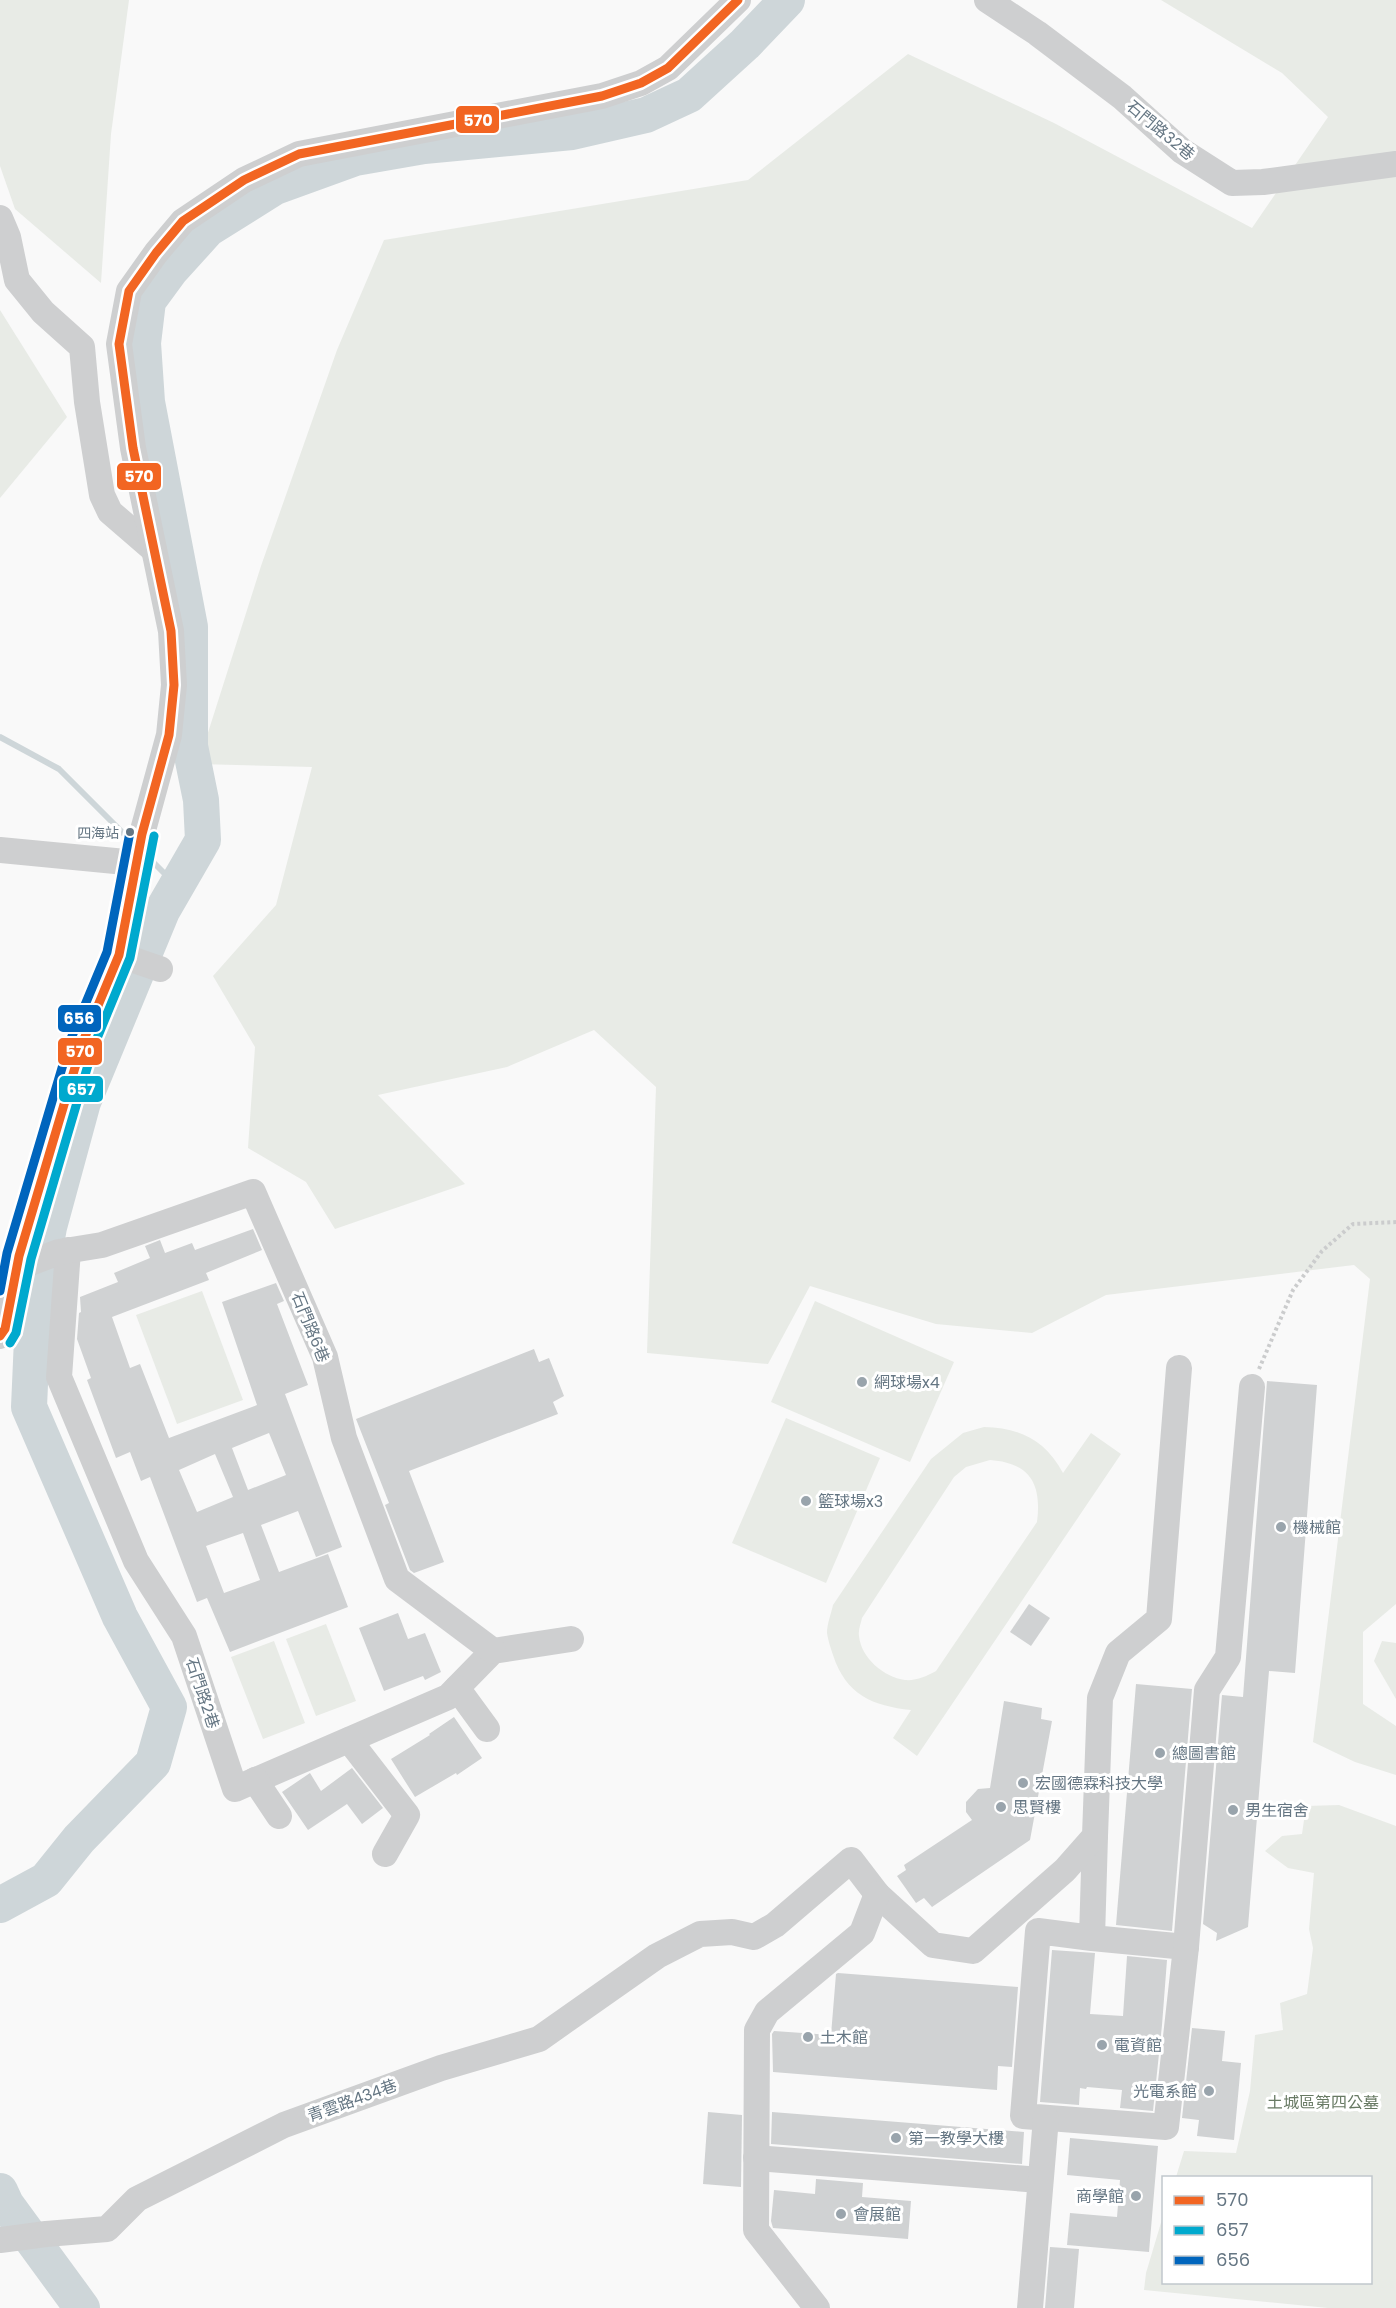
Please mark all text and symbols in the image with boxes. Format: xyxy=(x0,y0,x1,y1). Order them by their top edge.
street label: 石門路32巷 xyxy=(1122,95,1200,166)
line badge: 570 xyxy=(455,105,500,134)
text: 570 xyxy=(463,109,493,132)
line badge: 570 xyxy=(116,462,162,491)
text: 570 xyxy=(124,465,154,488)
place label: 四海站 xyxy=(77,823,119,843)
marker: 四海站 xyxy=(124,826,136,838)
line badge: 656 xyxy=(57,1004,102,1033)
text: 656 xyxy=(64,1007,94,1030)
line badge: 570 xyxy=(57,1037,103,1066)
text: 570 xyxy=(65,1040,95,1063)
line badge: 657 xyxy=(58,1075,104,1103)
text: 657 xyxy=(66,1078,96,1101)
street label: 石門路6巷 xyxy=(286,1288,335,1366)
place label: 網球場x4 xyxy=(874,1371,940,1394)
marker: 網球場x4 xyxy=(855,1375,869,1389)
place label: 籃球場x3 xyxy=(818,1490,883,1513)
marker: 籃球場x3 xyxy=(799,1494,813,1508)
place label: 機械館 xyxy=(1293,1516,1341,1539)
marker: 機械館 xyxy=(1274,1520,1288,1534)
street label: 石門路2巷 xyxy=(180,1655,225,1732)
place label: 總圖書館 xyxy=(1172,1742,1236,1765)
marker: 總圖書館 xyxy=(1153,1746,1167,1760)
place label: 宏國德霖科技大學 xyxy=(1035,1772,1163,1795)
marker: 宏國德霖科技大學 xyxy=(1016,1776,1030,1790)
place label: 思賢樓 xyxy=(1013,1796,1061,1819)
place label: 男生宿舍 xyxy=(1245,1799,1309,1822)
marker: 思賢樓 xyxy=(994,1800,1008,1814)
marker: 男生宿舍 xyxy=(1226,1803,1240,1817)
place label: 土木館 xyxy=(820,2026,868,2049)
marker: 土木館 xyxy=(801,2030,815,2044)
place label: 電資館 xyxy=(1114,2034,1162,2057)
marker: 電資館 xyxy=(1095,2038,1109,2052)
street label: 青雲路434巷 xyxy=(304,2074,400,2127)
place label: 光電系館 xyxy=(1133,2080,1197,2103)
marker: 光電系館 xyxy=(1202,2084,1216,2098)
park label: 土城區第四公墓 xyxy=(1267,2091,1379,2114)
place label: 第一教學大樓 xyxy=(908,2127,1004,2150)
marker: 第一教學大樓 xyxy=(889,2131,903,2145)
legend xyxy=(1162,2176,1372,2284)
place label: 商學館 xyxy=(1076,2185,1124,2208)
text: 570 xyxy=(1216,2187,1248,2212)
marker: 商學館 xyxy=(1129,2189,1143,2203)
place label: 會展館 xyxy=(853,2203,901,2226)
marker: 會展館 xyxy=(834,2207,848,2221)
text: 657 xyxy=(1216,2217,1249,2242)
text: 656 xyxy=(1216,2247,1250,2272)

